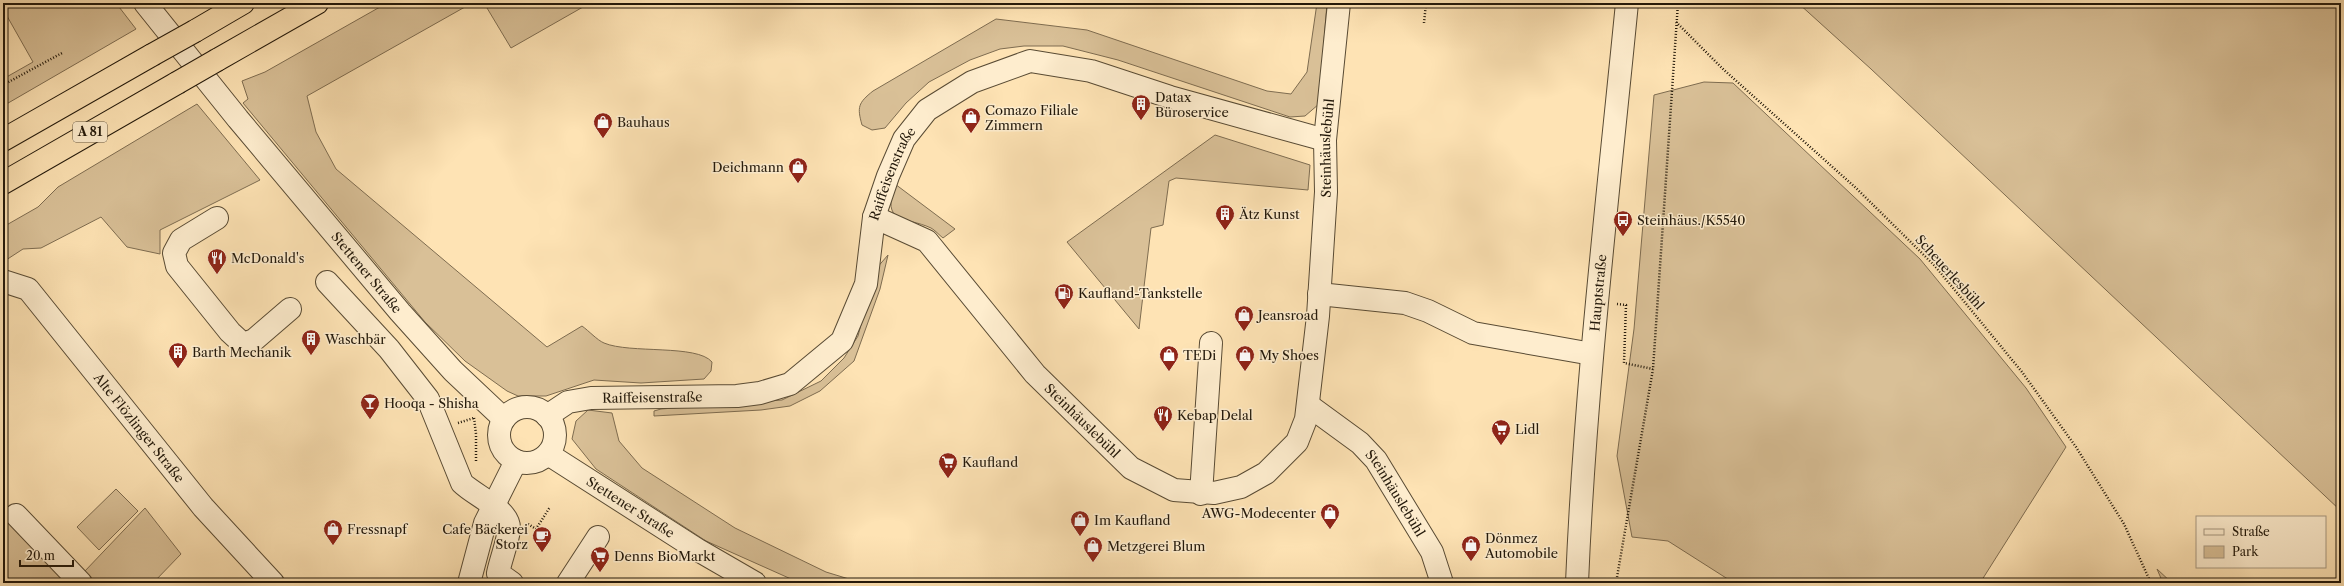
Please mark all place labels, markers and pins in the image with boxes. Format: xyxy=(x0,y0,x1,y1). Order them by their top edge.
place label: Datax Büroservice xyxy=(1155,89,1229,120)
building icon: Datax Büroservice xyxy=(1130,93,1152,121)
place label: Comazo Filiale Zimmern xyxy=(985,102,1078,133)
shop icon: Comazo Filiale Zimmern xyxy=(960,106,982,134)
shop icon: Bauhaus xyxy=(592,111,614,139)
place label: Bauhaus xyxy=(617,114,670,130)
shop icon: Deichmann xyxy=(787,156,809,184)
place label: Deichmann xyxy=(712,159,784,175)
building icon: Ätz Kunst xyxy=(1214,203,1236,231)
place label: Ätz Kunst xyxy=(1238,206,1300,222)
bus stop icon: Steinhäus./K5540 xyxy=(1612,209,1634,237)
place label: Steinhäus./K5540 xyxy=(1637,212,1746,228)
restaurant icon: McDonald's xyxy=(206,247,228,275)
place label: McDonald's xyxy=(231,250,305,266)
fuel station icon: Kaufland-Tankstelle xyxy=(1053,282,1075,310)
place label: Kaufland-Tankstelle xyxy=(1078,285,1203,301)
shop icon: Jeansroad xyxy=(1233,304,1255,332)
place label: Jeansroad xyxy=(1256,307,1319,323)
building icon: Waschbär xyxy=(300,328,322,356)
place label: Waschbär xyxy=(324,331,386,347)
building icon: Barth Mechanik xyxy=(167,341,189,369)
place label: Barth Mechanik xyxy=(192,344,292,360)
shop icon: TEDi xyxy=(1158,344,1180,372)
shop icon: My Shoes xyxy=(1234,344,1256,372)
place label: TEDi xyxy=(1183,347,1216,363)
place label: My Shoes xyxy=(1259,347,1319,363)
bar icon: Hooqa - Shisha xyxy=(359,392,381,420)
place label: Hooqa - Shisha xyxy=(384,395,479,411)
restaurant icon: Kebap Delal xyxy=(1152,404,1174,432)
place label: Kebap Delal xyxy=(1177,407,1253,423)
supermarket icon: Lidl xyxy=(1490,418,1512,446)
place label: Lidl xyxy=(1515,421,1539,437)
supermarket icon: Kaufland xyxy=(937,451,959,479)
place label: Kaufland xyxy=(962,454,1018,470)
shop icon: AWG-Modecenter xyxy=(1319,502,1341,530)
place label: AWG-Modecenter xyxy=(1201,505,1317,521)
shop icon: Im Kaufland xyxy=(1069,509,1091,537)
place label: Im Kaufland xyxy=(1094,512,1171,528)
shop icon: Fressnapf xyxy=(322,518,344,546)
place label: Fressnapf xyxy=(347,521,408,537)
place label: Cafe Bäckerei Storz xyxy=(442,521,528,552)
cafe icon: Cafe Bäckerei Storz xyxy=(531,525,553,553)
place label: Dönmez Automobile xyxy=(1484,530,1558,561)
shop icon: Dönmez Automobile xyxy=(1460,534,1482,562)
shop icon: Metzgerei Blum xyxy=(1082,535,1104,563)
place label: Metzgerei Blum xyxy=(1107,538,1205,554)
supermarket icon: Denns BioMarkt xyxy=(589,545,611,573)
place label: Denns BioMarkt xyxy=(614,548,716,564)

